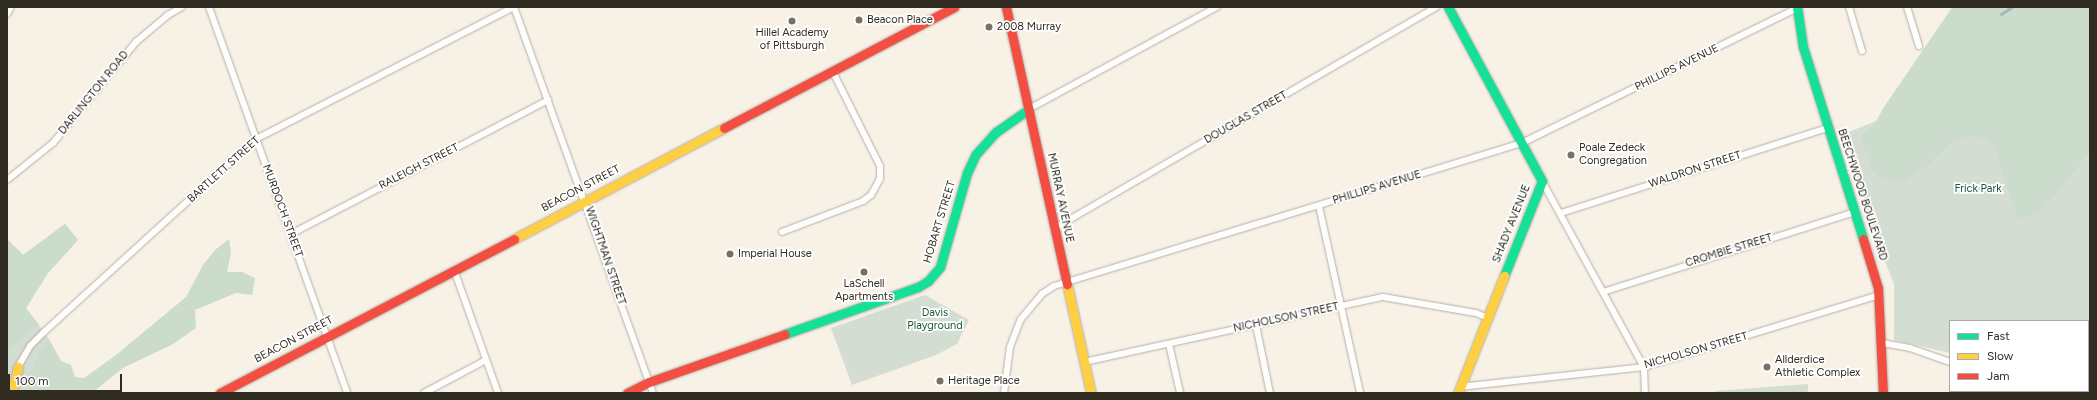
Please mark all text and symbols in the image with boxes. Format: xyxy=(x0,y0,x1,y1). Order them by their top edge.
place label: Beacon Place xyxy=(867,13,933,27)
marker: Beacon Place xyxy=(854,15,864,25)
marker: Hillel Academy of Pittsburgh xyxy=(787,16,797,26)
place label: 2008 Murray xyxy=(997,20,1061,34)
marker: 2008 Murray xyxy=(984,22,994,32)
place label: Hillel Academy of Pittsburgh xyxy=(755,27,829,53)
street label: PHILLIPS AVENUE xyxy=(1633,42,1721,94)
street label: DARLINGTON ROAD xyxy=(56,49,132,137)
street label: DOUGLAS STREET xyxy=(1202,89,1290,147)
street label: BEECHWOOD BOULEVARD xyxy=(1834,127,1890,263)
street label: BARTLETT STREET xyxy=(185,134,263,206)
street label: RALEIGH STREET xyxy=(377,141,461,193)
place label: Poale Zedeck Congregation xyxy=(1579,142,1647,168)
street label: WALDRON STREET xyxy=(1647,149,1743,191)
marker: Poale Zedeck Congregation xyxy=(1566,150,1576,160)
street label: MURRAY AVENUE xyxy=(1044,152,1076,244)
street label: MURDOCH STREET xyxy=(259,163,305,259)
street label: BEACON STREET xyxy=(540,163,622,215)
street label: PHILLIPS AVENUE xyxy=(1331,168,1423,208)
street label: HOBART STREET xyxy=(921,179,959,265)
park label: Frick Park xyxy=(1954,182,2002,196)
street label: SHADY AVENUE xyxy=(1490,183,1534,265)
street label: WIGHTMAN STREET xyxy=(582,205,628,307)
street label: CROMBIE STREET xyxy=(1684,231,1774,271)
place label: Imperial House xyxy=(738,247,812,261)
marker: Imperial House xyxy=(725,249,735,259)
marker: LaSchell Apartments xyxy=(859,267,869,277)
place label: LaSchell Apartments xyxy=(835,278,893,304)
street label: NICHOLSON STREET xyxy=(1232,300,1340,336)
park label: Davis Playground xyxy=(907,307,963,333)
street label: BEACON STREET xyxy=(253,314,335,366)
legend xyxy=(1949,320,2089,392)
text: Fast xyxy=(1987,329,2010,343)
street label: NICHOLSON STREET xyxy=(1643,330,1749,372)
text: Slow xyxy=(1987,349,2013,363)
place label: Allderdice Athletic Complex xyxy=(1775,354,1860,380)
marker: Allderdice Athletic Complex xyxy=(1762,362,1772,372)
scale bar xyxy=(10,366,124,392)
text: Jam xyxy=(1987,369,2010,383)
text: 100 m xyxy=(15,374,49,388)
place label: Heritage Place xyxy=(948,374,1020,388)
marker: Heritage Place xyxy=(935,376,945,386)

